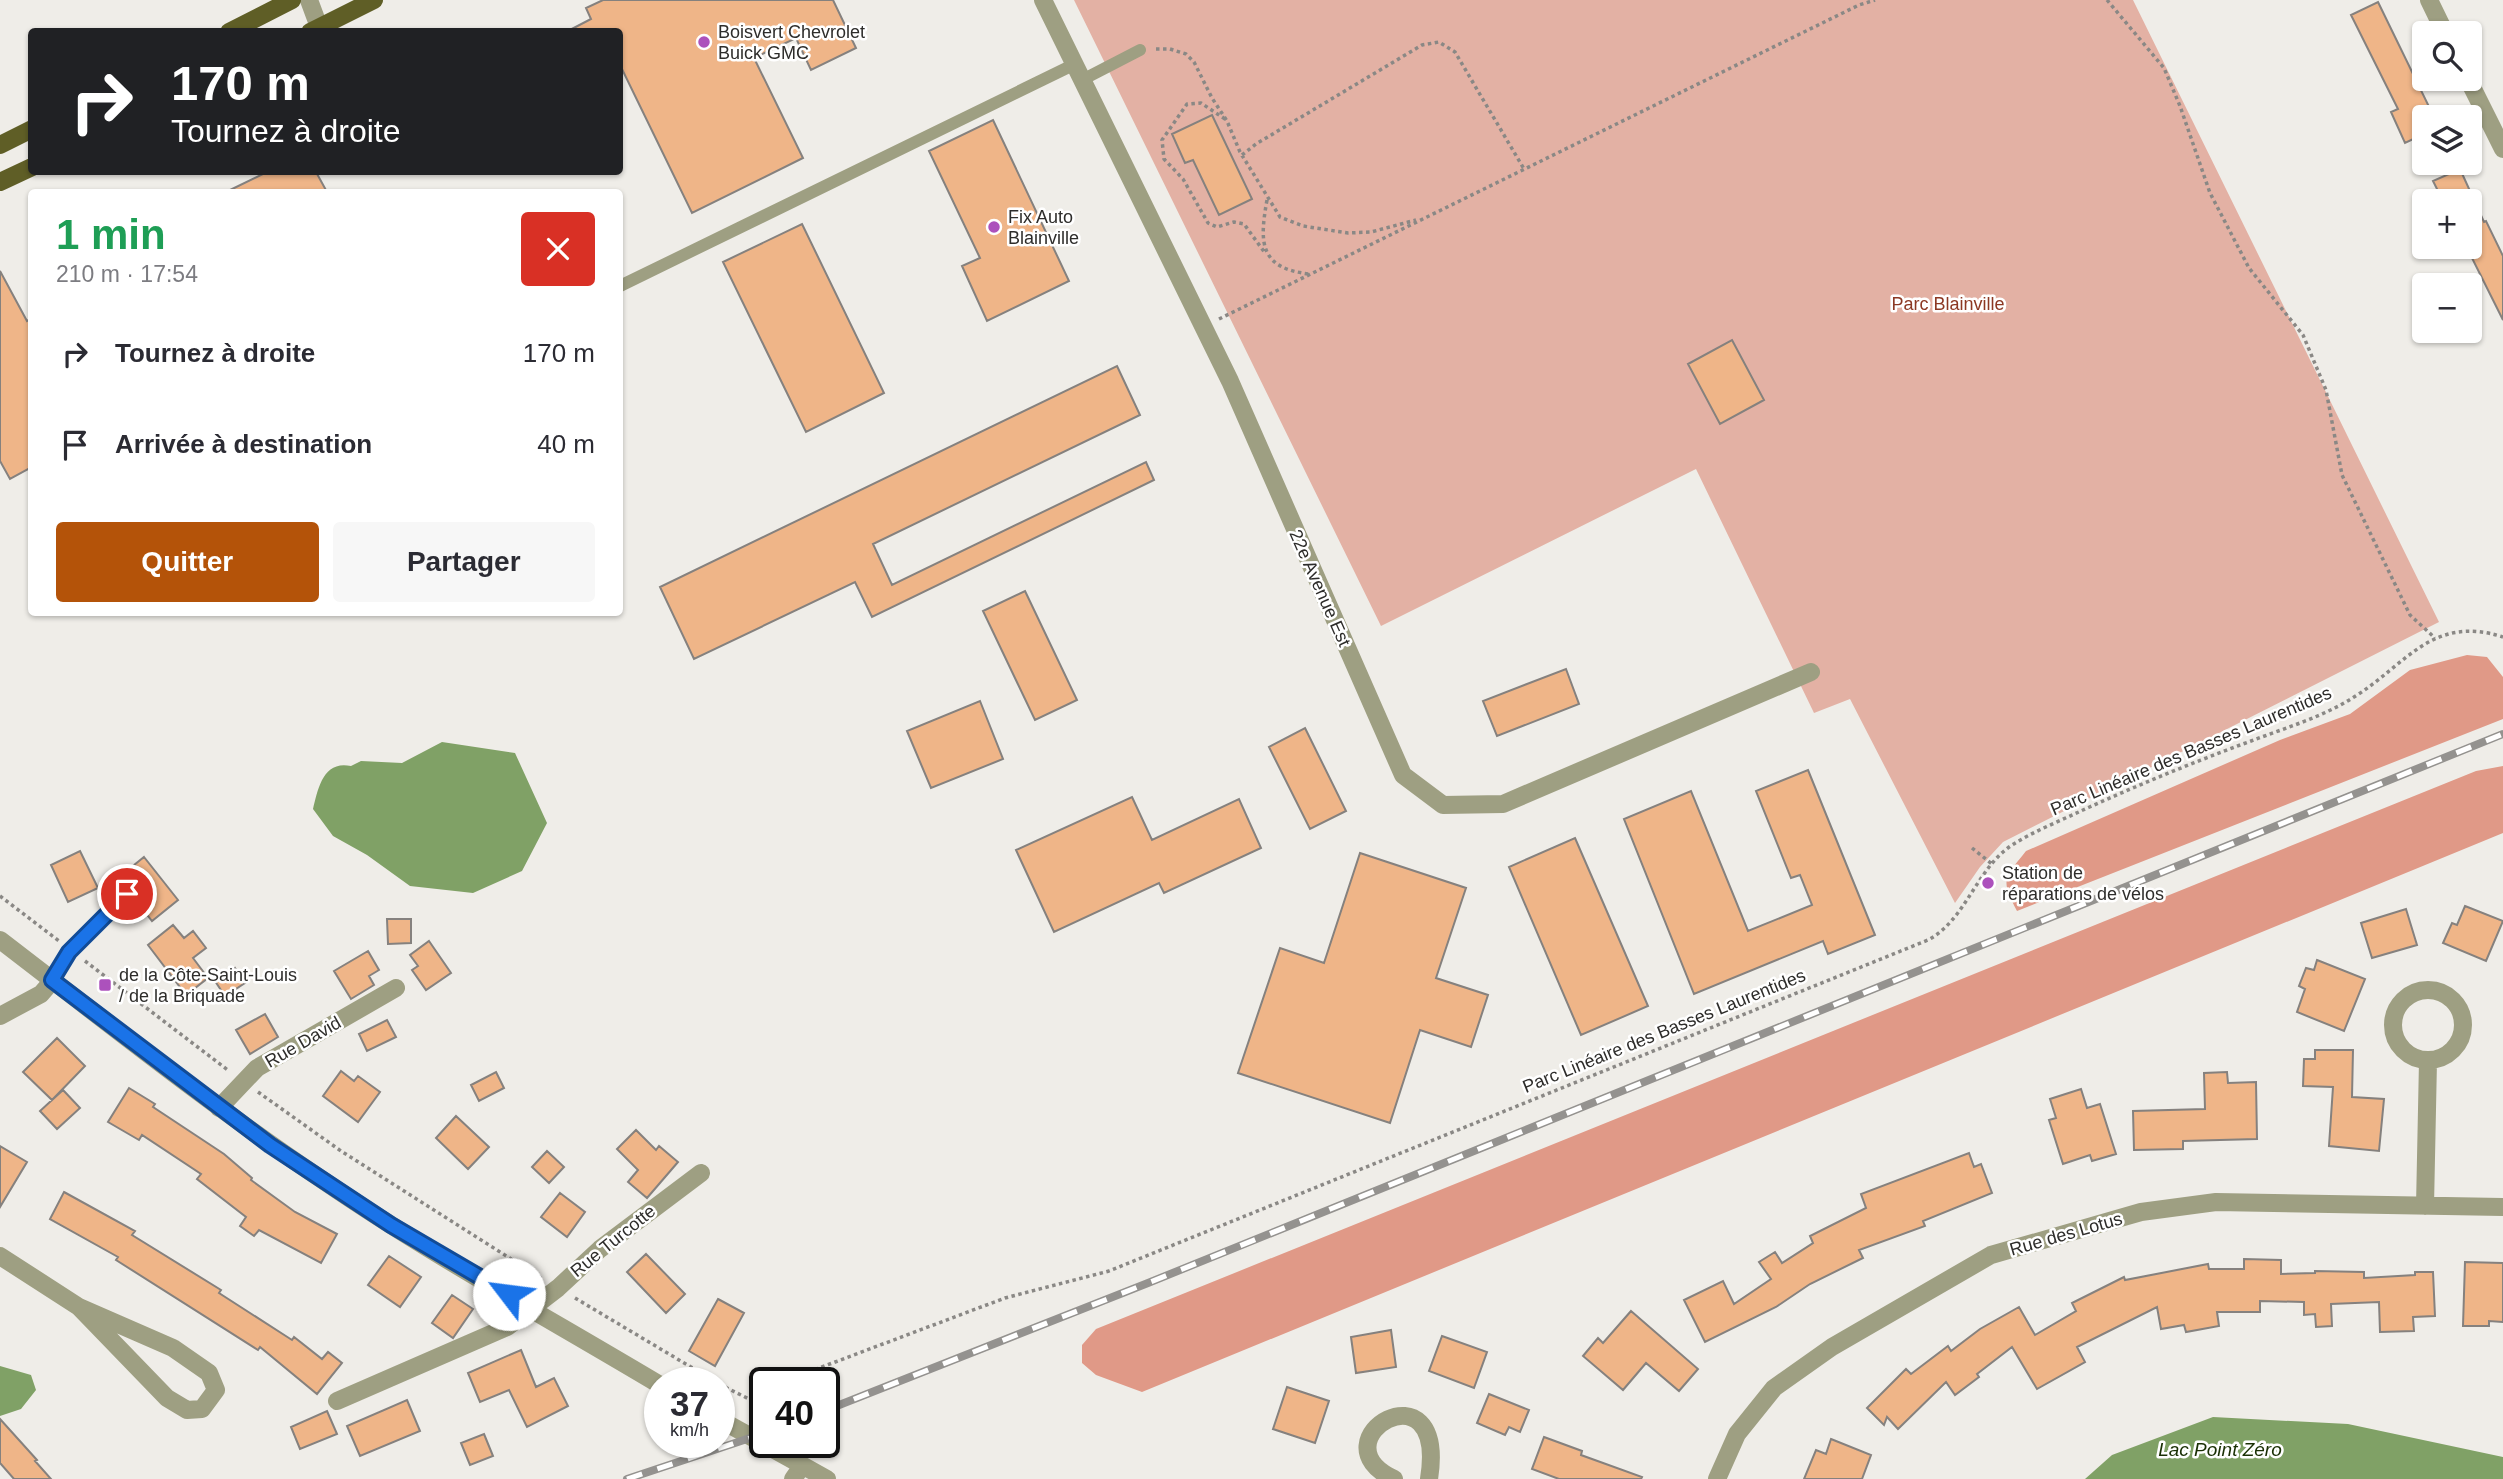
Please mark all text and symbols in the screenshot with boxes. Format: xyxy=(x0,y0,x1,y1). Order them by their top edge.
map controls xyxy=(2412,21,2482,343)
button: search xyxy=(2412,21,2482,91)
place label: Boisvert Chevrolet Buick GMC xyxy=(718,22,865,63)
marker: Boisvert Chevrolet Buick GMC xyxy=(696,34,712,50)
icon: right xyxy=(56,56,147,147)
text: 170 m xyxy=(171,56,310,110)
button: layers xyxy=(2412,105,2482,175)
text: Tournez à droite xyxy=(171,113,400,149)
button: + xyxy=(2412,189,2482,259)
place label: Fix Auto Blainville xyxy=(1008,207,1079,248)
text: 1 min xyxy=(56,211,166,258)
button: close xyxy=(521,212,595,286)
marker: Fix Auto Blainville xyxy=(986,219,1002,235)
text: 210 m · 17:54 xyxy=(56,261,198,287)
button: − xyxy=(2412,273,2482,343)
park label: Parc Blainville xyxy=(1891,294,2005,314)
icon: right xyxy=(56,335,94,373)
text: Tournez à droite xyxy=(115,338,315,368)
text: 170 m xyxy=(523,338,595,368)
icon: arrive xyxy=(56,426,94,464)
text: Arrivée à destination xyxy=(115,429,372,459)
text: 40 m xyxy=(537,429,595,459)
button: Quitter xyxy=(56,522,319,602)
button: Partager xyxy=(333,522,595,602)
street label: 22e Avenue Est xyxy=(1285,526,1355,650)
street label: Parc Linéaire des Basses Laurentides xyxy=(2048,683,2334,819)
place label: Station de réparations de vélos xyxy=(2002,863,2164,904)
pin xyxy=(97,864,157,924)
icon: arrive xyxy=(108,875,146,913)
marker: Station de réparations de vélos xyxy=(1980,875,1996,891)
place label: de la Côte-Saint-Louis / de la Briquade xyxy=(119,965,297,1006)
street label: Parc Linéaire des Basses Laurentides xyxy=(1520,965,1808,1097)
marker: de la Côte-Saint-Louis / de la Briquade xyxy=(97,977,113,993)
street label: Rue David xyxy=(262,1012,344,1072)
street label: Rue Turcotte xyxy=(567,1201,659,1281)
street label: Rue des Lotus xyxy=(2007,1208,2125,1260)
position arrow xyxy=(472,1257,546,1331)
speed limit sign: 40 xyxy=(749,1367,840,1458)
text: 37 xyxy=(670,1384,709,1423)
text: km/h xyxy=(670,1420,709,1440)
water label: Lac Point Zéro xyxy=(2158,1439,2282,1460)

